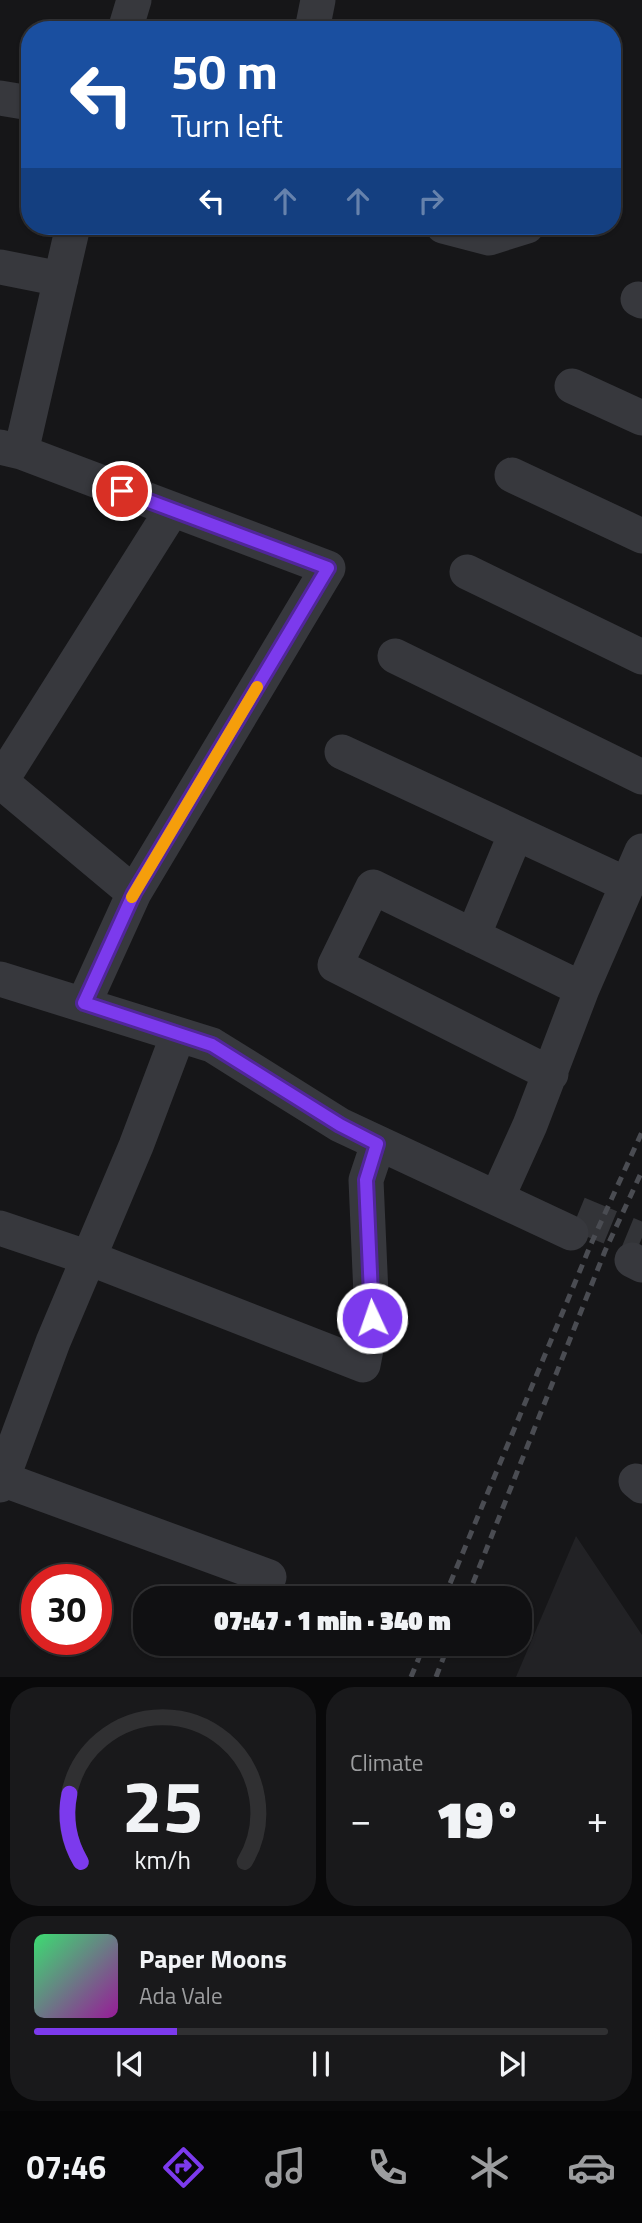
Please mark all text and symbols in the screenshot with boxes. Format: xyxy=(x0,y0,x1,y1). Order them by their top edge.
text: 50 m xyxy=(171,33,278,108)
icon: left xyxy=(56,49,147,140)
text: Turn left xyxy=(171,101,283,149)
icon: left xyxy=(193,182,231,220)
icon: ahead xyxy=(266,182,304,220)
icon: ahead xyxy=(339,182,377,220)
icon: right xyxy=(412,182,450,220)
pin xyxy=(92,461,152,521)
icon: arrive xyxy=(103,472,141,510)
position arrow xyxy=(335,1281,409,1355)
speed limit sign: 30 xyxy=(21,1564,112,1655)
text: 07:47 · 1 min · 340 m xyxy=(214,1601,451,1640)
text: Climate xyxy=(350,1745,423,1780)
text: 25 xyxy=(122,1751,204,1861)
text: 19° xyxy=(436,1779,522,1858)
text: − xyxy=(350,1790,371,1848)
text: + xyxy=(587,1790,608,1848)
text: km/h xyxy=(135,1841,191,1879)
text: Paper Moons xyxy=(139,1939,287,1978)
text: Ada Vale xyxy=(139,1978,223,2013)
icon: previous xyxy=(111,2045,149,2083)
icon: pause xyxy=(302,2045,340,2083)
icon: next xyxy=(493,2045,531,2083)
text: 07:46 xyxy=(26,2143,106,2191)
icon: directions xyxy=(159,2143,208,2192)
icon: music xyxy=(261,2143,310,2192)
icon: phone xyxy=(363,2143,412,2192)
icon: climate xyxy=(465,2143,514,2192)
icon: car xyxy=(567,2143,616,2192)

